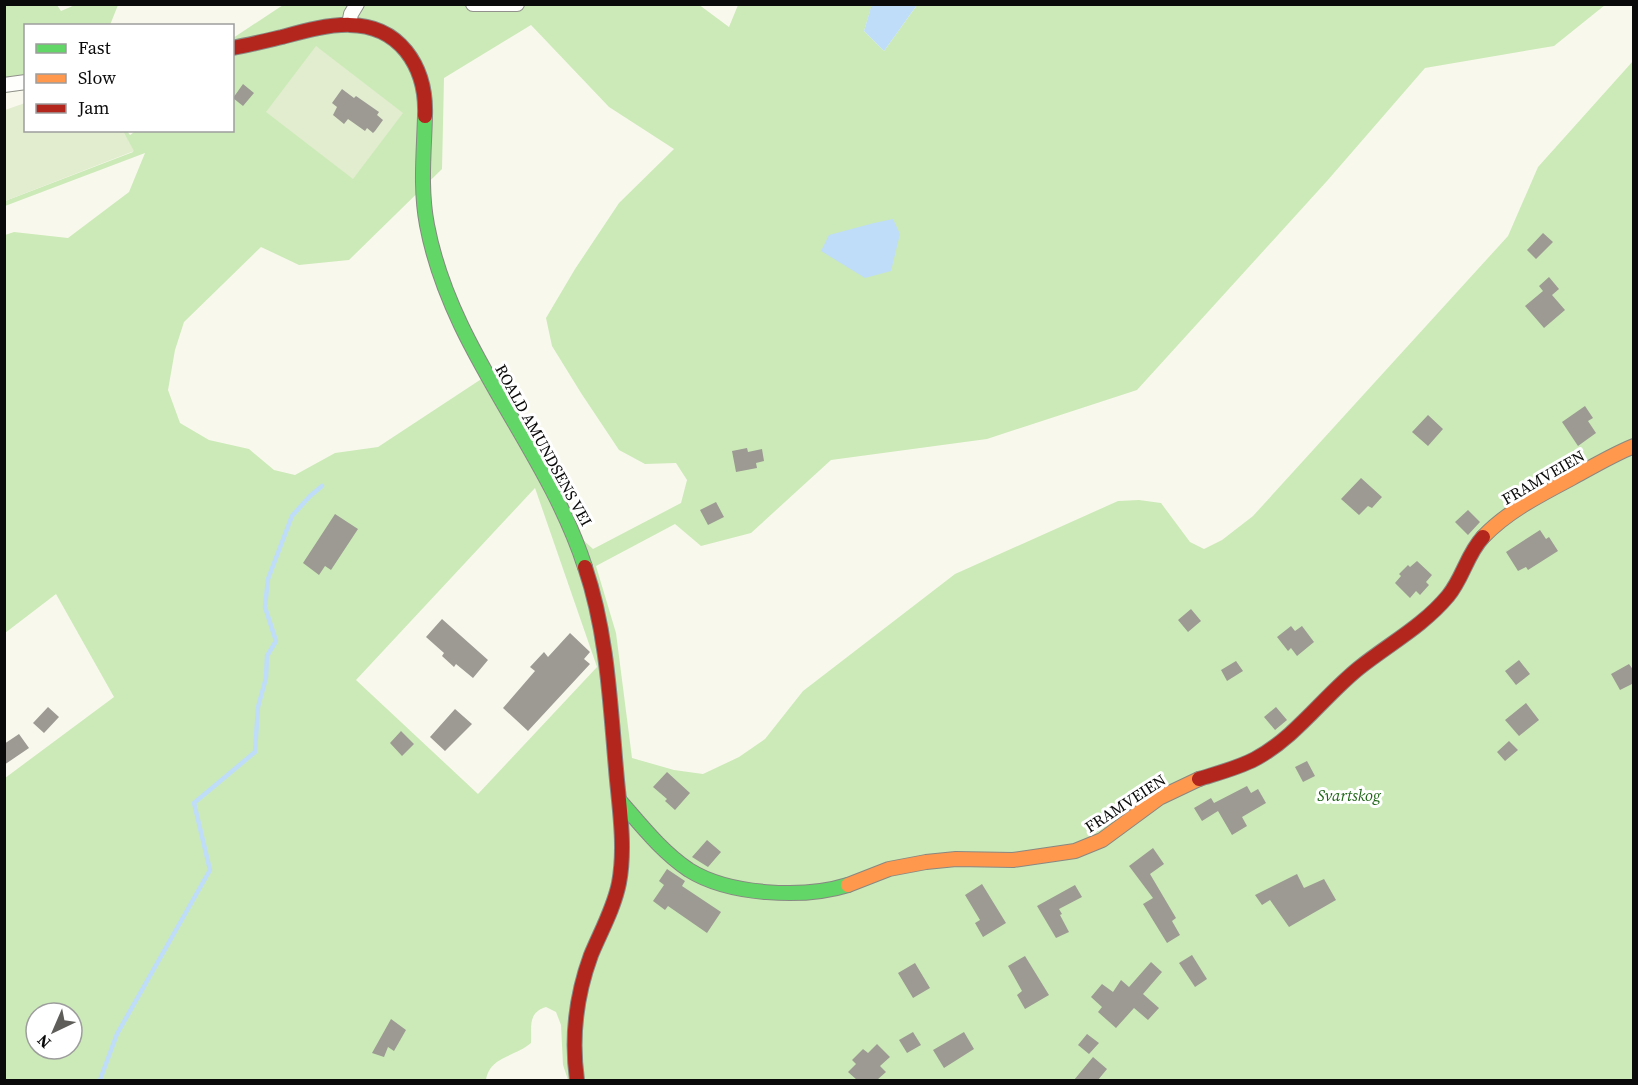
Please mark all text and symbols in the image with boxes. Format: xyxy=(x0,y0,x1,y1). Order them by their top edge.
legend xyxy=(24,24,234,132)
text: Fast xyxy=(78,35,111,60)
text: Slow xyxy=(78,65,116,90)
text: Jam xyxy=(77,95,110,120)
street label: ROALD AMUNDSENS VEI xyxy=(490,360,598,530)
street label: FRAMVEIEN xyxy=(1498,444,1589,510)
street label: FRAMVEIEN xyxy=(1080,768,1170,837)
park label: Svartskog xyxy=(1317,784,1382,806)
north arrow xyxy=(24,1001,84,1061)
text: N xyxy=(31,1030,55,1054)

